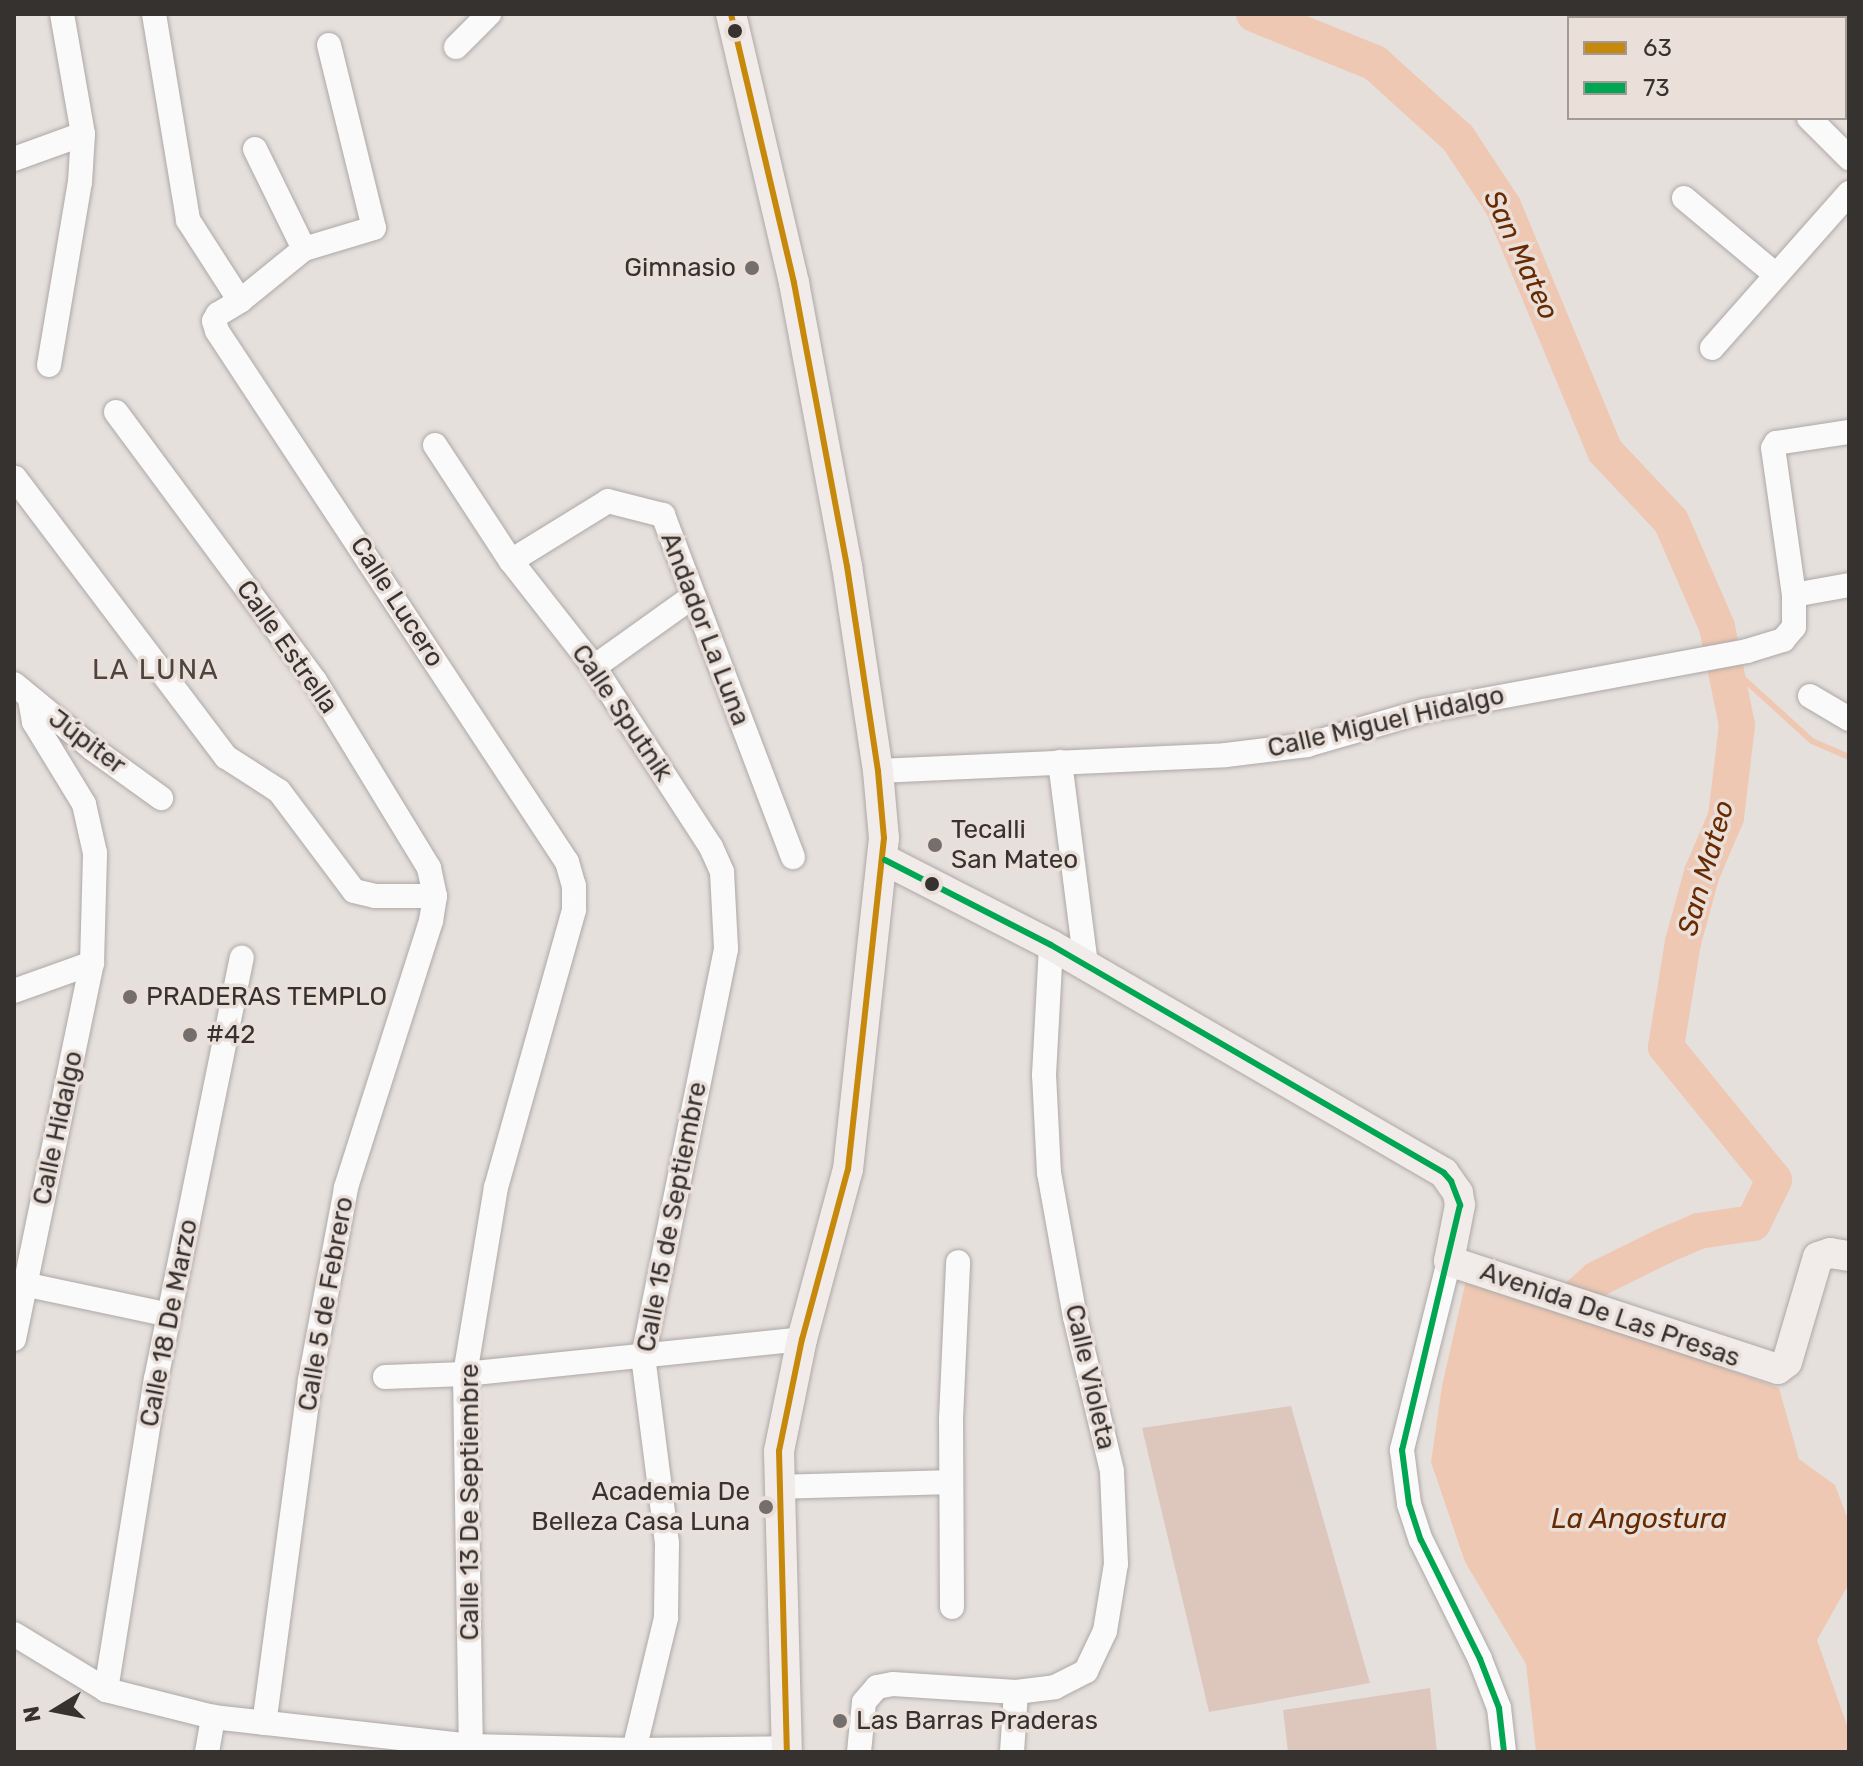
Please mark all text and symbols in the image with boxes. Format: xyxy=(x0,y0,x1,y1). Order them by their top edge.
legend xyxy=(1567,16,1847,120)
unlabelled marker xyxy=(727,23,743,39)
text: 63 xyxy=(1643,34,1672,62)
text: 73 xyxy=(1643,74,1670,102)
water label: San Mateo xyxy=(1476,185,1566,325)
place label: Gimnasio xyxy=(624,252,736,284)
marker: Gimnasio xyxy=(743,259,761,277)
street label: Andador La Luna xyxy=(654,528,756,730)
street label: Calle Lucero xyxy=(343,531,451,673)
street label: Calle Estrella xyxy=(230,574,344,720)
street label: Calle Sputnik xyxy=(565,639,679,787)
district label: LA LUNA xyxy=(92,653,220,687)
street label: Calle Miguel Hidalgo xyxy=(1265,680,1507,764)
street label: Júpiter xyxy=(42,703,132,781)
water label: San Mateo xyxy=(1671,797,1741,939)
place label: Tecalli San Mateo xyxy=(951,814,1078,876)
marker: Tecalli San Mateo xyxy=(926,836,944,854)
unlabelled marker xyxy=(924,876,940,892)
place label: PRADERAS TEMPLO xyxy=(146,981,388,1013)
marker: PRADERAS TEMPLO xyxy=(121,988,139,1006)
place label: #42 xyxy=(206,1019,256,1051)
marker: #42 xyxy=(181,1026,199,1044)
street label: Calle Hidalgo xyxy=(26,1048,90,1208)
street label: Calle 15 de Septiembre xyxy=(631,1079,713,1355)
street label: Calle 5 de Febrero xyxy=(292,1194,360,1414)
street label: Calle 18 De Marzo xyxy=(134,1216,204,1430)
street label: Avenida De Las Presas xyxy=(1476,1256,1744,1374)
street label: Calle Violeta xyxy=(1058,1301,1122,1453)
street label: Calle 13 De Septiembre xyxy=(454,1363,486,1641)
place label: Academia De Belleza Casa Luna xyxy=(531,1476,750,1538)
marker: Academia De Belleza Casa Luna xyxy=(757,1498,775,1516)
water label: La Angostura xyxy=(1551,1502,1727,1536)
north arrow xyxy=(16,1670,96,1750)
text: N xyxy=(17,1704,47,1724)
place label: Las Barras Praderas xyxy=(856,1705,1098,1737)
marker: Las Barras Praderas xyxy=(831,1712,849,1730)

